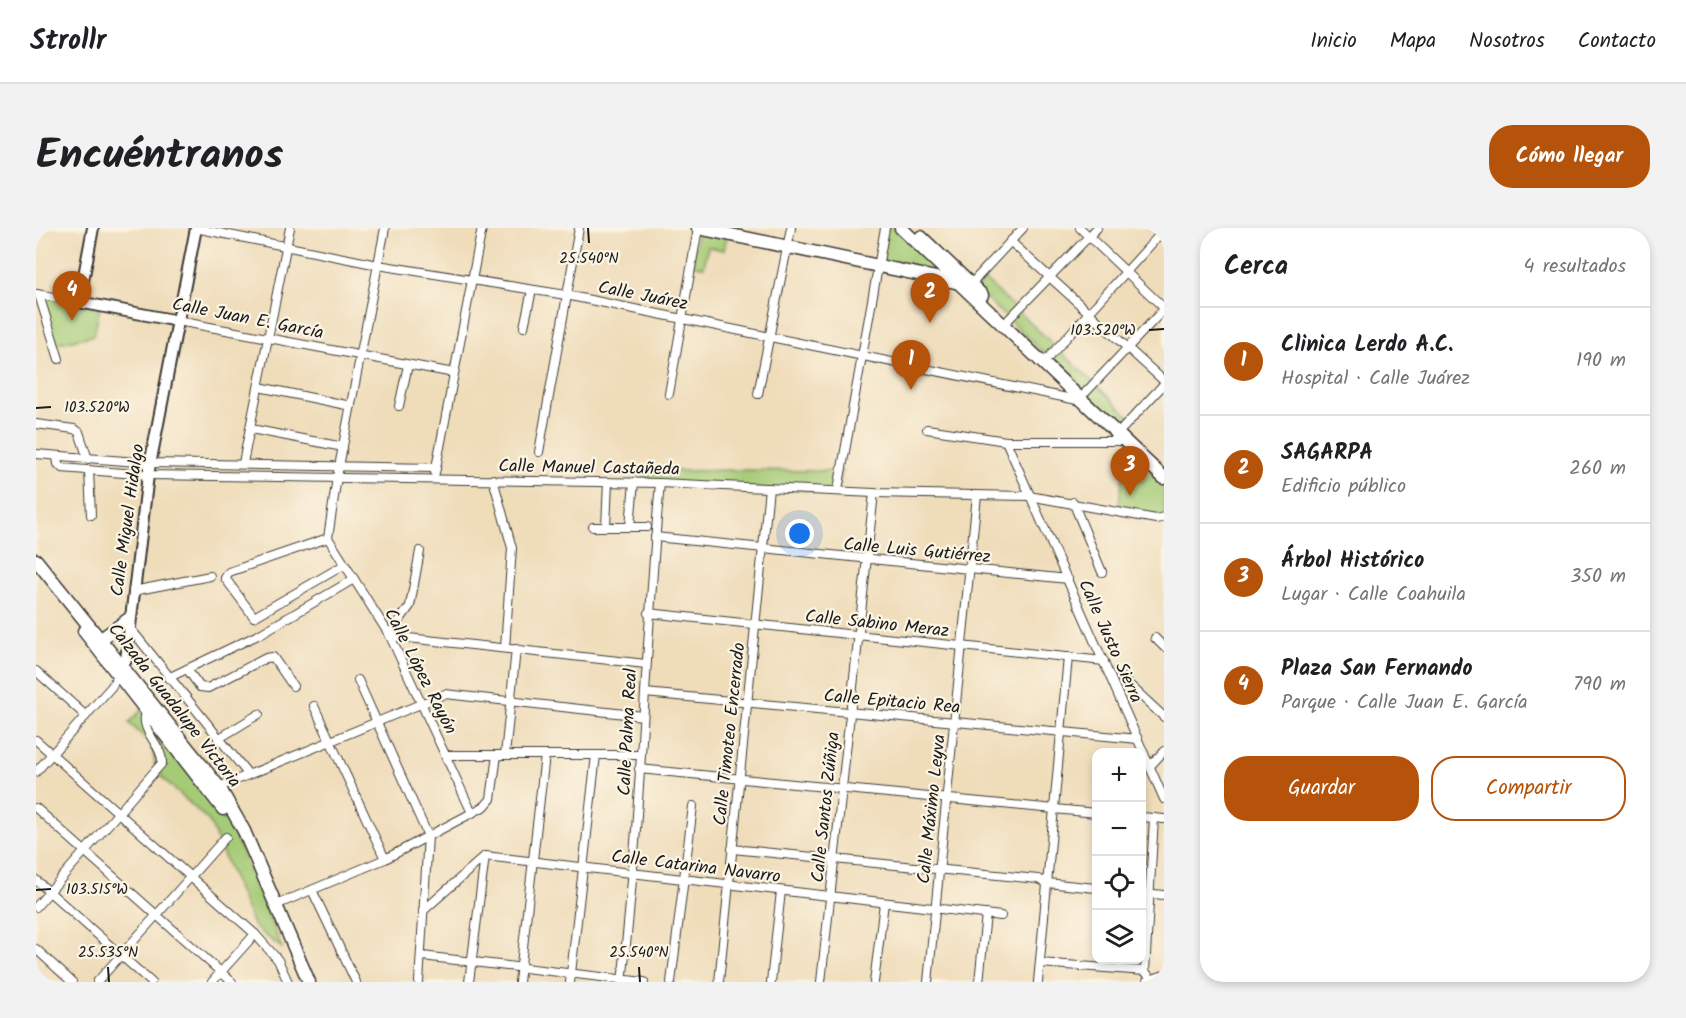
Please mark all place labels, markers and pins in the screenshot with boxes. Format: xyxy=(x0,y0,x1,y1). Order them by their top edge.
pin: 4 xyxy=(52,272,92,321)
pin: 2 xyxy=(910,274,950,323)
pin: 1 xyxy=(892,340,930,390)
pin: 3 xyxy=(1110,446,1150,496)

